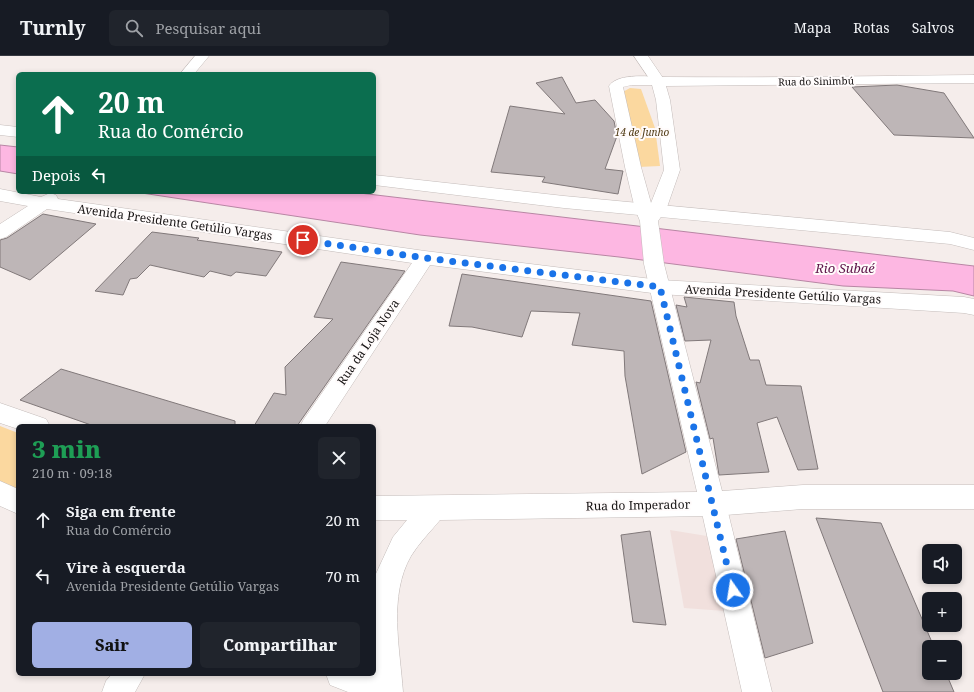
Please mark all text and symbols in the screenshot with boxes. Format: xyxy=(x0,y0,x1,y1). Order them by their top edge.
search box xyxy=(109,10,389,46)
text: Turnly xyxy=(20,15,85,41)
icon: search xyxy=(123,17,145,39)
text: Pesquisar aqui xyxy=(155,18,261,38)
text: Mapa xyxy=(794,18,831,37)
text: Rotas xyxy=(853,18,890,37)
text: Salvos xyxy=(912,18,954,37)
street label: Rua do Sinimbú xyxy=(778,73,855,89)
text: 20 m xyxy=(98,83,165,121)
icon: ahead xyxy=(32,88,84,140)
text: Rua do Comércio xyxy=(98,119,244,143)
park label: 14 de Junho xyxy=(615,125,669,139)
icon: left xyxy=(88,164,110,186)
text: Depois xyxy=(32,165,80,185)
street label: Avenida Presidente Getúlio Vargas xyxy=(76,200,274,244)
pin xyxy=(286,223,320,257)
icon: arrive xyxy=(292,229,314,251)
water label: Rio Subaé xyxy=(814,259,875,277)
street label: Avenida Presidente Getúlio Vargas xyxy=(684,280,882,308)
street label: Rua da Loja Nova xyxy=(333,295,403,388)
text: 3 min xyxy=(32,432,101,465)
button: close xyxy=(318,437,360,479)
text: 210 m · 09:18 xyxy=(32,464,112,482)
street label: Rua do Imperador xyxy=(586,496,691,514)
text: Siga em frente xyxy=(66,501,176,521)
icon: ahead xyxy=(32,509,54,531)
text: 20 m xyxy=(325,510,360,530)
text: Rua do Comércio xyxy=(66,521,171,539)
map controls xyxy=(922,544,962,680)
button: sound xyxy=(922,544,962,584)
text: Vire à esquerda xyxy=(66,557,186,577)
icon: left xyxy=(32,565,54,587)
text: 70 m xyxy=(325,566,360,586)
position arrow xyxy=(712,569,754,611)
text: Avenida Presidente Getúlio Vargas xyxy=(66,577,279,595)
button: + xyxy=(922,592,962,632)
button: Sair xyxy=(32,622,192,668)
button: Compartilhar xyxy=(200,622,360,668)
button: − xyxy=(922,640,962,680)

